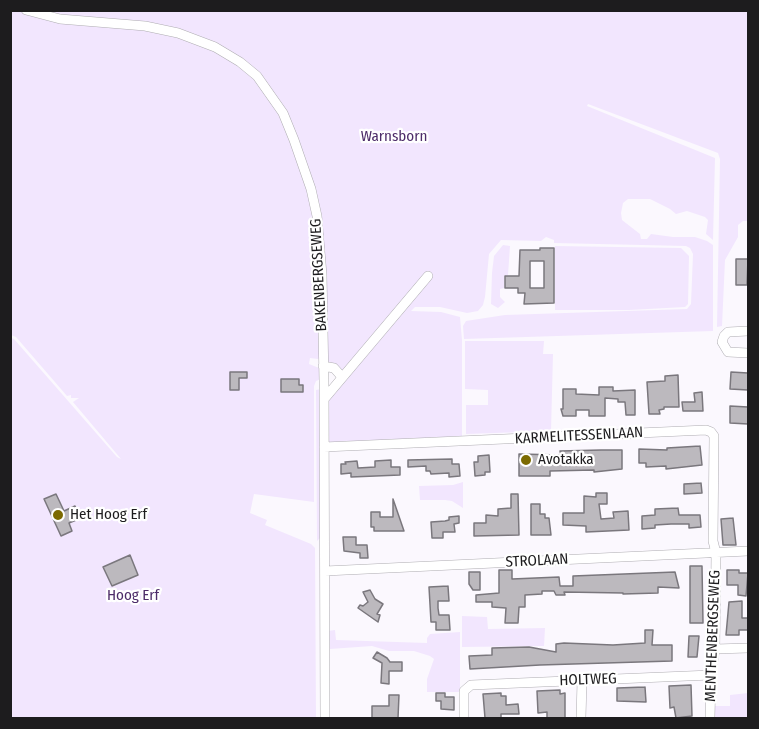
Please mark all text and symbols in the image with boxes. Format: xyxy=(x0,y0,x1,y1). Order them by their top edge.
park label: Warnsborn xyxy=(361,128,427,146)
street label: BAKENBERGSEWEG xyxy=(307,218,331,332)
street label: KARMELITESSENLAAN xyxy=(514,424,644,448)
place label: Avotakka xyxy=(538,451,594,469)
marker: Avotakka xyxy=(519,453,533,467)
place label: Het Hoog Erf xyxy=(70,506,147,524)
marker: Het Hoog Erf xyxy=(51,508,65,522)
street label: STROLAAN xyxy=(505,550,569,572)
street label: MENTHENBERGSEWEG xyxy=(702,570,724,702)
park label: Hoog Erf xyxy=(107,587,159,605)
street label: HOLTWEG xyxy=(559,670,617,690)

